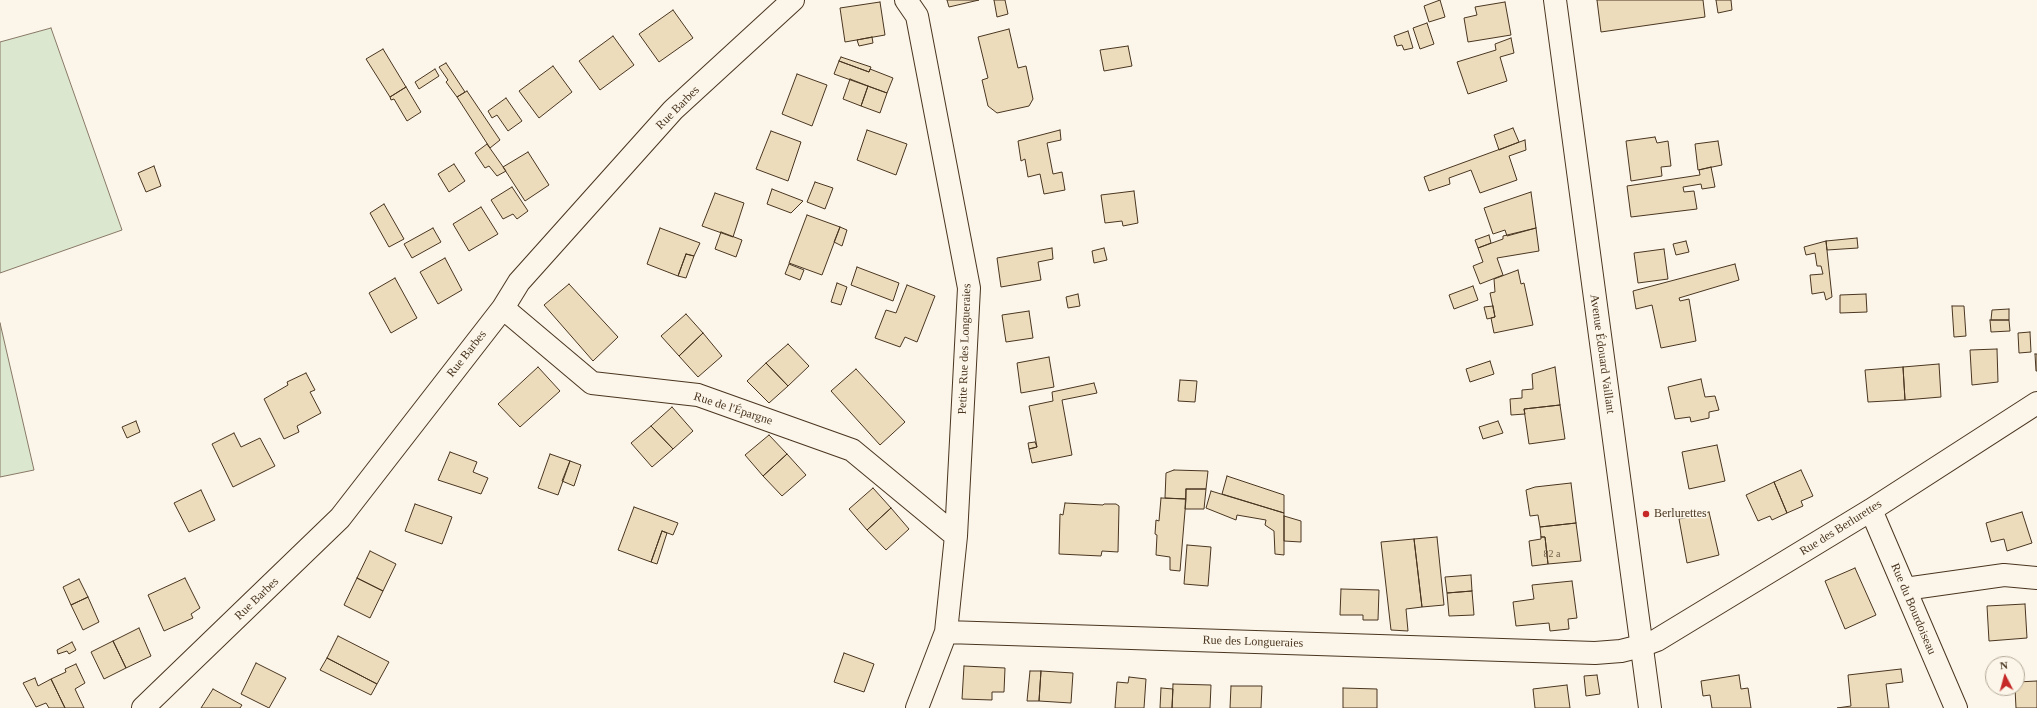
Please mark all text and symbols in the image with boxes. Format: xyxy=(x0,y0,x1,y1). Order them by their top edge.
street label: Rue Barbes xyxy=(653,83,703,133)
street label: Petite Rue des Longueraies xyxy=(956,283,974,415)
street label: Avenue Édouard Vaillant xyxy=(1586,293,1618,415)
street label: Rue Barbes xyxy=(444,328,490,380)
street label: Rue de l'Épargne xyxy=(692,389,774,429)
street label: Rue des Berlurettes xyxy=(1797,497,1885,559)
place label: Berlurettes xyxy=(1654,507,1707,521)
marker: Berlurettes xyxy=(1641,509,1651,519)
house number: 82 a xyxy=(1544,548,1560,560)
street label: Rue du Bourdoiseau xyxy=(1887,561,1939,657)
street label: Rue Barbes xyxy=(232,574,282,624)
street label: Rue des Longueraies xyxy=(1202,633,1304,651)
north arrow xyxy=(1985,656,2025,696)
text: N xyxy=(1999,659,2008,671)

